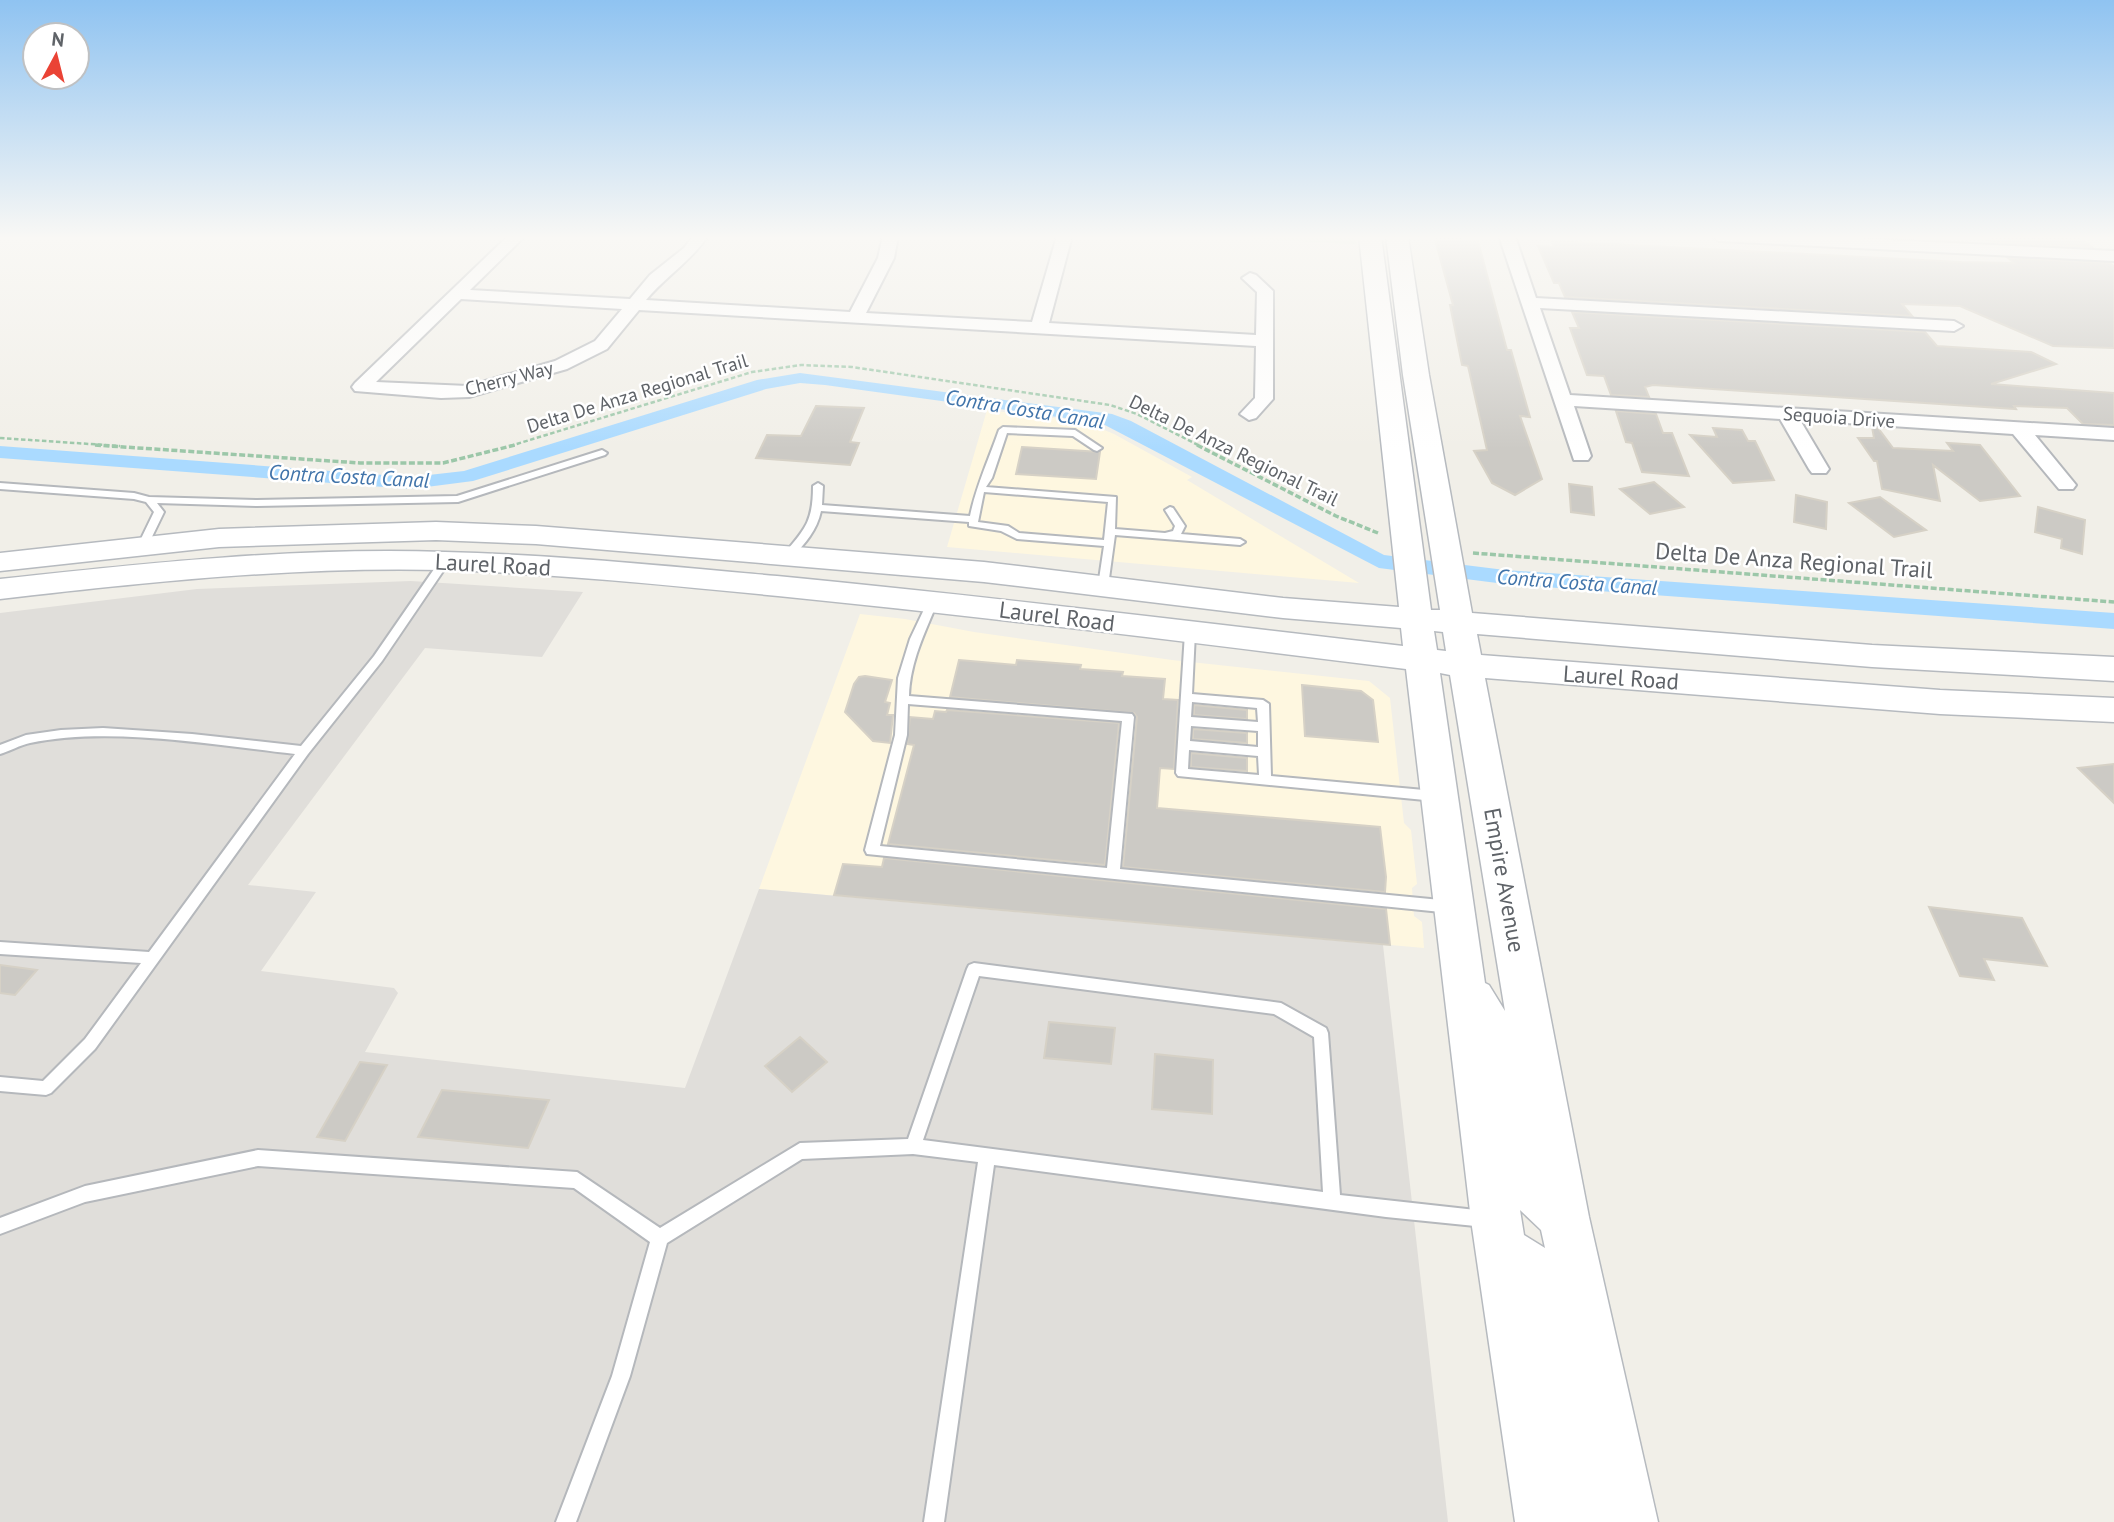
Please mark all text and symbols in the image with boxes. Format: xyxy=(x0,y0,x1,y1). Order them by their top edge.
north arrow xyxy=(21,21,91,91)
text: N xyxy=(50,26,66,52)
street label: Delta De Anza Regional Trail xyxy=(524,348,751,438)
street label: Cherry Way xyxy=(462,355,556,401)
water label: Contra Costa Canal xyxy=(943,383,1107,435)
street label: Delta De Anza Regional Trail xyxy=(1125,389,1343,511)
street label: Sequoia Drive xyxy=(1782,401,1896,433)
water label: Contra Costa Canal xyxy=(268,458,430,494)
street label: Delta De Anza Regional Trail xyxy=(1654,536,1934,584)
street label: Laurel Road xyxy=(434,546,552,582)
water label: Contra Costa Canal xyxy=(1496,563,1658,601)
street label: Laurel Road xyxy=(998,595,1116,637)
street label: Laurel Road xyxy=(1562,658,1680,696)
street label: Empire Avenue xyxy=(1478,805,1532,955)

